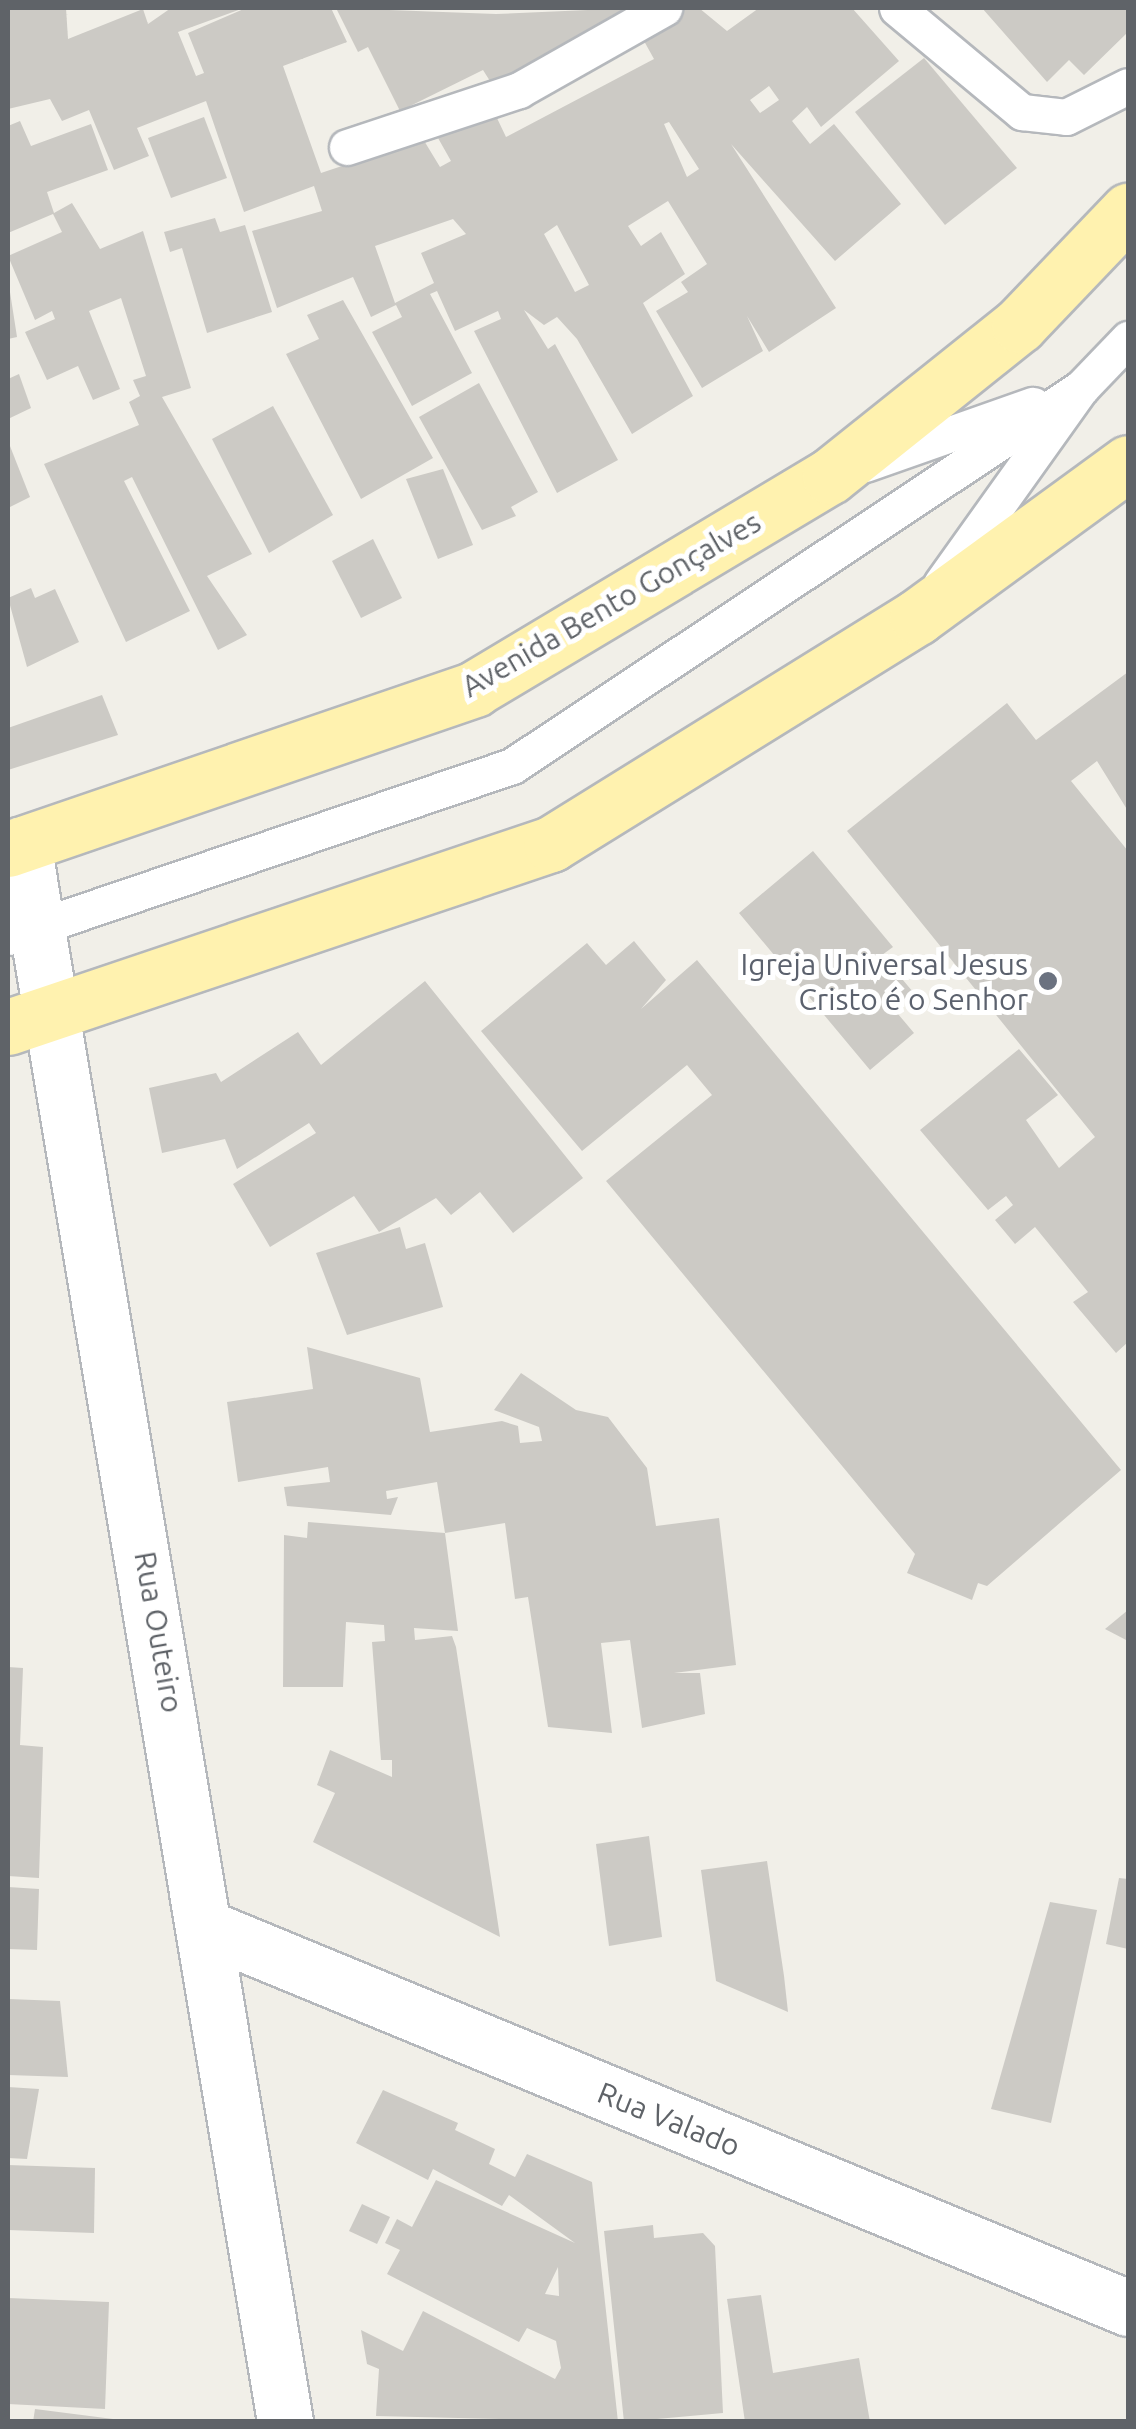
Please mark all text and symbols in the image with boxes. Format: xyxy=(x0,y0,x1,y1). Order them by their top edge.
street label: Avenida Bento Gonçalves xyxy=(455,504,767,704)
place label: Igreja Universal Jesus Cristo é o Senhor xyxy=(741,946,1028,1016)
marker: Igreja Universal Jesus Cristo é o Senhor xyxy=(1037,970,1059,992)
street label: Rua Outeiro xyxy=(127,1549,191,1715)
street label: Rua Valado xyxy=(592,2074,746,2164)

